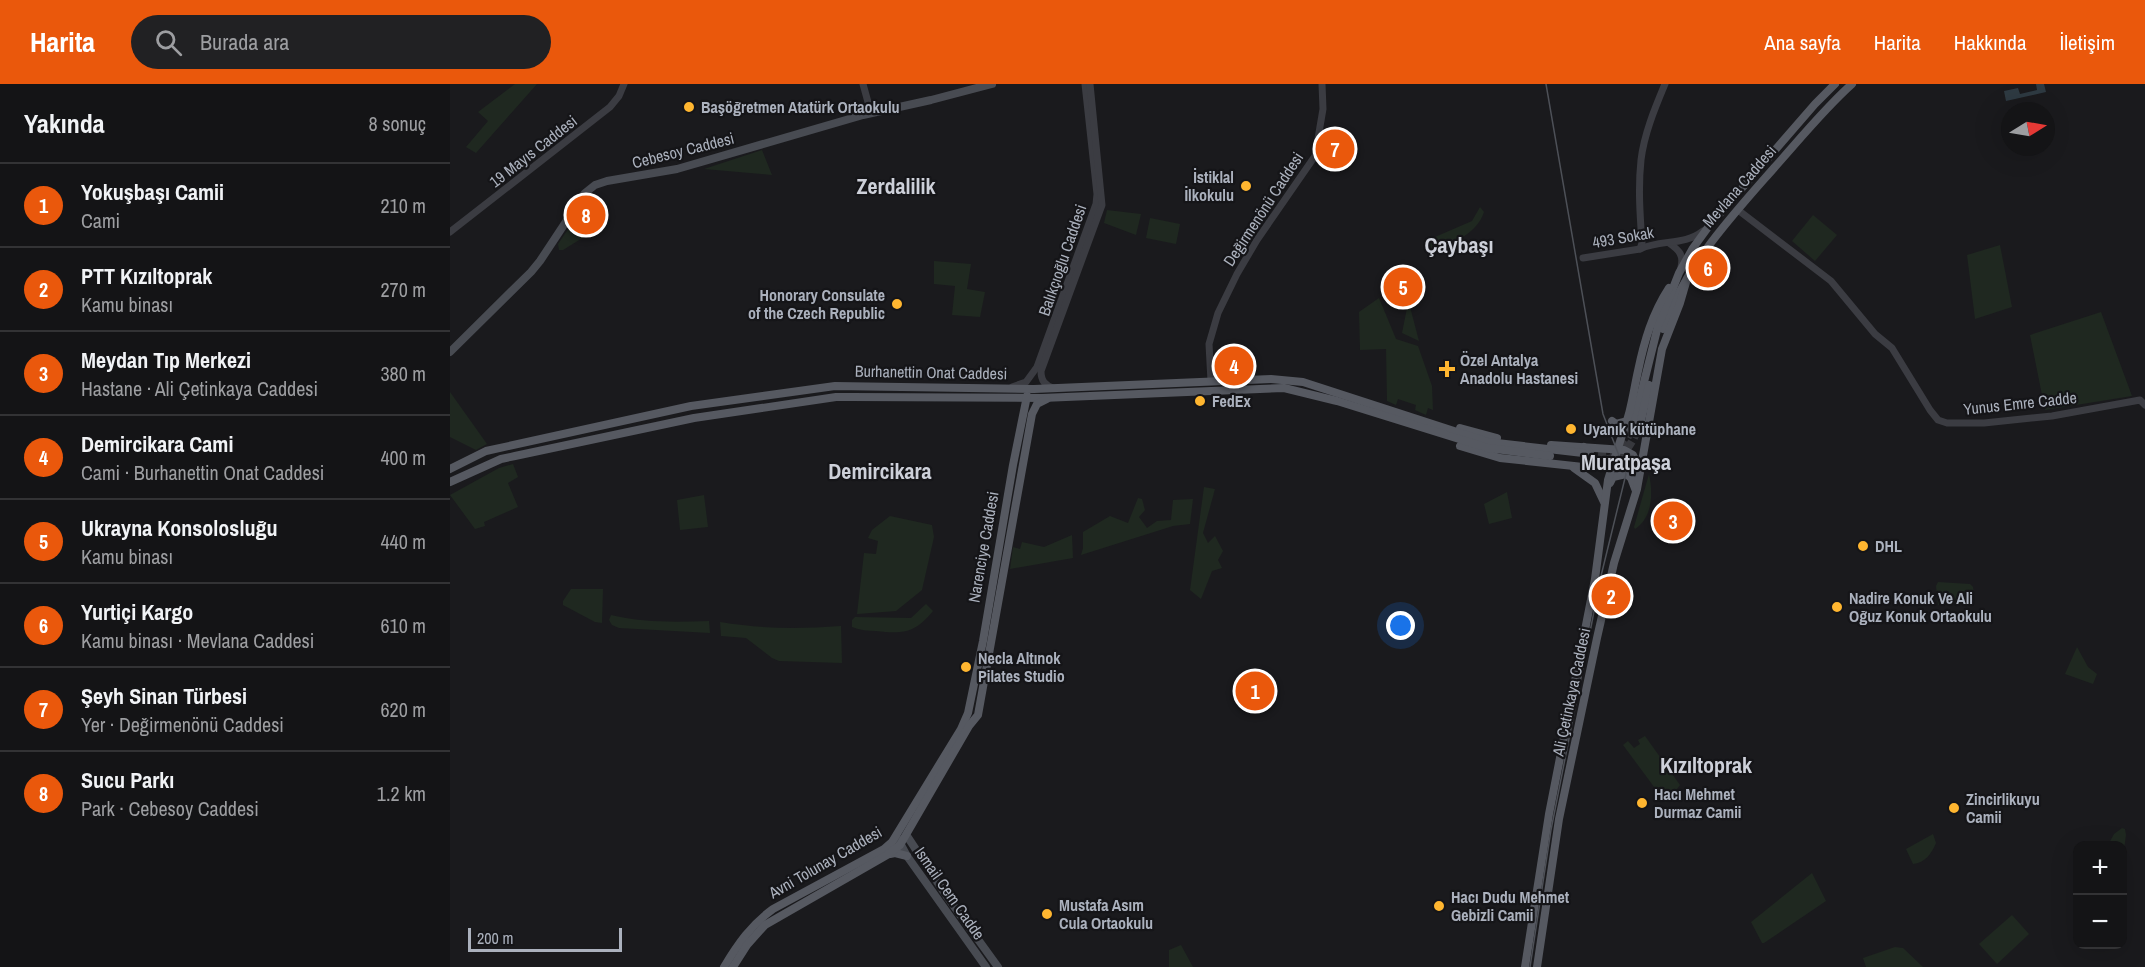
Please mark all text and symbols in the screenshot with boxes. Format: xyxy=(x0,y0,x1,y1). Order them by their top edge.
search box xyxy=(131,15,551,69)
text: Harita xyxy=(30,23,95,61)
icon: search xyxy=(152,26,185,59)
text: Burada ara xyxy=(200,27,289,57)
text: Ana sayfa xyxy=(1764,28,1841,57)
text: Harita xyxy=(1874,28,1921,57)
text: Hakkında xyxy=(1954,28,2026,57)
text: İletişim xyxy=(2059,28,2115,57)
place label: Başöğretmen Atatürk Ortaokulu xyxy=(701,96,900,118)
marker: Başöğretmen Atatürk Ortaokulu xyxy=(682,100,696,114)
north arrow xyxy=(2001,102,2055,156)
text: Yakında xyxy=(24,106,105,141)
text: 8 sonuç xyxy=(369,110,426,137)
street label: 19 Mayıs Caddesi xyxy=(485,110,581,192)
pin: 7 xyxy=(1316,126,1354,172)
street label: Cebesoy Caddesi xyxy=(630,127,736,173)
street label: Mevlana Caddesi xyxy=(1697,140,1781,232)
street label: Değirmenönü Caddesi xyxy=(1218,148,1308,270)
place label: İstiklal İlkokulu xyxy=(1184,166,1234,206)
district label: Zerdalilik xyxy=(856,171,937,201)
text: Yokuşbaşı Camii xyxy=(81,177,224,207)
marker: İstiklal İlkokulu xyxy=(1239,179,1253,193)
text: 1 xyxy=(39,192,48,219)
text: 210 m xyxy=(380,192,426,219)
pin: 8 xyxy=(566,192,606,238)
street label: Balıkçıoğlu Caddesi xyxy=(1033,201,1091,319)
text: Cami xyxy=(81,207,120,234)
street label: 493 Sokak xyxy=(1591,221,1656,253)
district label: Çaybaşı xyxy=(1424,230,1494,260)
pin: 6 xyxy=(1688,246,1728,291)
text: PTT Kızıltoprak xyxy=(81,261,212,291)
pin: 5 xyxy=(1384,264,1422,310)
text: 2 xyxy=(39,276,48,303)
text: 270 m xyxy=(380,276,426,303)
place label: Honorary Consulate of the Czech Republic xyxy=(748,284,885,324)
text: Kamu binası xyxy=(81,291,173,318)
marker: Honorary Consulate of the Czech Republic xyxy=(890,297,904,311)
pin: 4 xyxy=(1214,344,1254,388)
text: Meydan Tıp Merkezi xyxy=(81,345,251,375)
place label: Özel Antalya Anadolu Hastanesi xyxy=(1460,349,1578,389)
text: 3 xyxy=(39,360,48,387)
text: 380 m xyxy=(380,360,426,387)
street label: Burhanettin Onat Caddesi xyxy=(855,360,1007,384)
marker: Özel Antalya Anadolu Hastanesi xyxy=(1438,360,1456,378)
text: Hastane · Ali Çetinkaya Caddesi xyxy=(81,375,318,402)
street label: Yunus Emre Cadde xyxy=(1962,386,2078,420)
place label: FedEx xyxy=(1212,390,1251,412)
marker: FedEx xyxy=(1193,394,1207,408)
place label: Uyanık kütüphane xyxy=(1583,418,1696,440)
marker: Uyanık kütüphane xyxy=(1564,422,1578,436)
text: Demircikara Cami xyxy=(81,429,233,459)
text: 4 xyxy=(39,444,48,471)
text: 400 m xyxy=(380,444,426,471)
district label: Muratpaşa xyxy=(1581,447,1671,477)
district label: Demircikara xyxy=(828,456,932,486)
text: Cami · Burhanettin Onat Caddesi xyxy=(81,459,324,486)
street label: Narenciye Caddesi xyxy=(962,490,1004,604)
pin: 3 xyxy=(1654,498,1692,544)
text: Ukrayna Konsolosluğu xyxy=(81,513,277,543)
text: 5 xyxy=(39,528,48,555)
text: 440 m xyxy=(380,528,426,555)
place label: DHL xyxy=(1875,535,1902,557)
marker: DHL xyxy=(1856,539,1870,553)
text: Kamu binası xyxy=(81,543,173,570)
pin: 2 xyxy=(1592,574,1630,618)
place label: Nadire Konuk Ve Ali Oğuz Konuk Ortaokulu xyxy=(1849,587,1992,627)
text: Yurtiçi Kargo xyxy=(81,597,193,627)
marker: Nadire Konuk Ve Ali Oğuz Konuk Ortaokulu xyxy=(1830,600,1844,614)
your location xyxy=(1386,611,1415,640)
text: 6 xyxy=(39,612,48,639)
text: 610 m xyxy=(380,612,426,639)
street label: Ali Çetinkaya Caddesi xyxy=(1546,626,1595,759)
text: Kamu binası · Mevlana Caddesi xyxy=(81,627,314,654)
place label: Necla Altınok Pilates Studio xyxy=(978,647,1065,687)
marker: Necla Altınok Pilates Studio xyxy=(959,660,973,674)
pin: 1 xyxy=(1236,668,1274,714)
text: Şeyh Sinan Türbesi xyxy=(81,681,247,711)
text: 7 xyxy=(39,696,48,723)
text: 620 m xyxy=(380,696,426,723)
text: Yer · Değirmenönü Caddesi xyxy=(81,711,284,738)
district label: Kızıltoprak xyxy=(1660,750,1753,780)
text: Sucu Parkı xyxy=(81,765,174,795)
text: 8 xyxy=(39,780,48,807)
text: 1.2 km xyxy=(377,780,426,807)
place label: Hacı Mehmet Durmaz Camii xyxy=(1654,783,1742,823)
place label: Zincirlikuyu Camii xyxy=(1966,788,2040,828)
text: Park · Cebesoy Caddesi xyxy=(81,795,259,822)
marker: Hacı Mehmet Durmaz Camii xyxy=(1635,796,1649,810)
marker: Zincirlikuyu Camii xyxy=(1947,801,1961,815)
street label: Avni Tolunay Caddesi xyxy=(764,821,886,904)
map controls xyxy=(2073,841,2127,949)
button: + xyxy=(2073,841,2127,895)
street label: Ismail Cem Cadde xyxy=(910,842,990,944)
place label: Hacı Dudu Mehmet Gebizli Camii xyxy=(1451,886,1570,926)
place label: Mustafa Asım Cula Ortaokulu xyxy=(1059,894,1153,934)
button: − xyxy=(2073,895,2127,949)
marker: Hacı Dudu Mehmet Gebizli Camii xyxy=(1432,899,1446,913)
marker: Mustafa Asım Cula Ortaokulu xyxy=(1040,907,1054,921)
scale bar xyxy=(468,925,622,952)
text: 200 m xyxy=(477,927,513,949)

